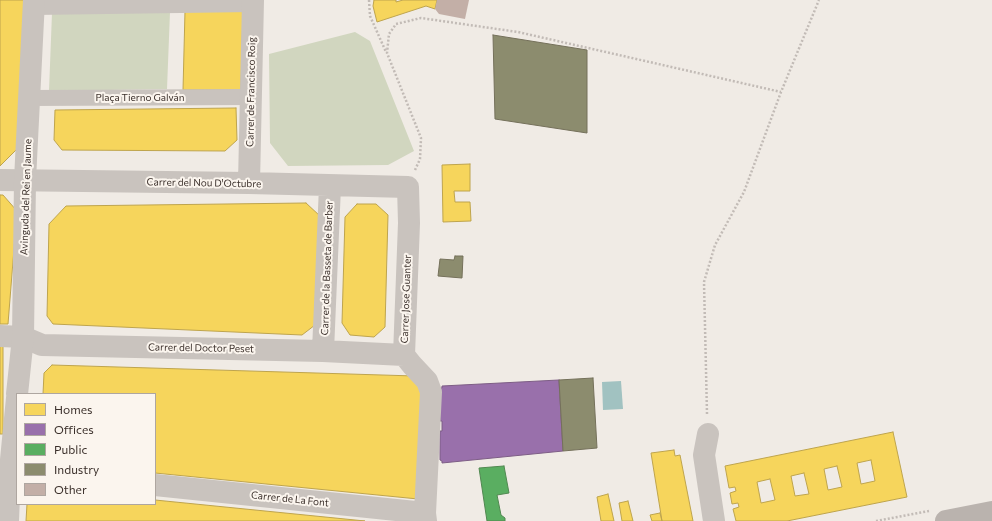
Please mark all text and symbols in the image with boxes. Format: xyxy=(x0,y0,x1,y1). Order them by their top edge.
street label: Carrer de Francisco Roig xyxy=(244,37,258,147)
street label: Plaça Tierno Galván xyxy=(95,92,185,104)
street label: Avinguda del Rei en Jaume xyxy=(18,139,34,255)
street label: Carrer del Nou D'Octubre xyxy=(147,176,261,190)
street label: Carrer de la Basseta de Barber xyxy=(319,200,335,336)
street label: Carrer Jose Guanter xyxy=(398,254,414,344)
street label: Carrer del Doctor Peset xyxy=(148,341,254,355)
legend xyxy=(16,393,156,505)
text: Homes xyxy=(54,402,92,416)
text: Offices xyxy=(54,422,94,436)
text: Public xyxy=(54,442,87,456)
text: Industry xyxy=(54,462,99,476)
text: Other xyxy=(54,482,87,496)
street label: Carrer de La Font xyxy=(250,489,330,509)

